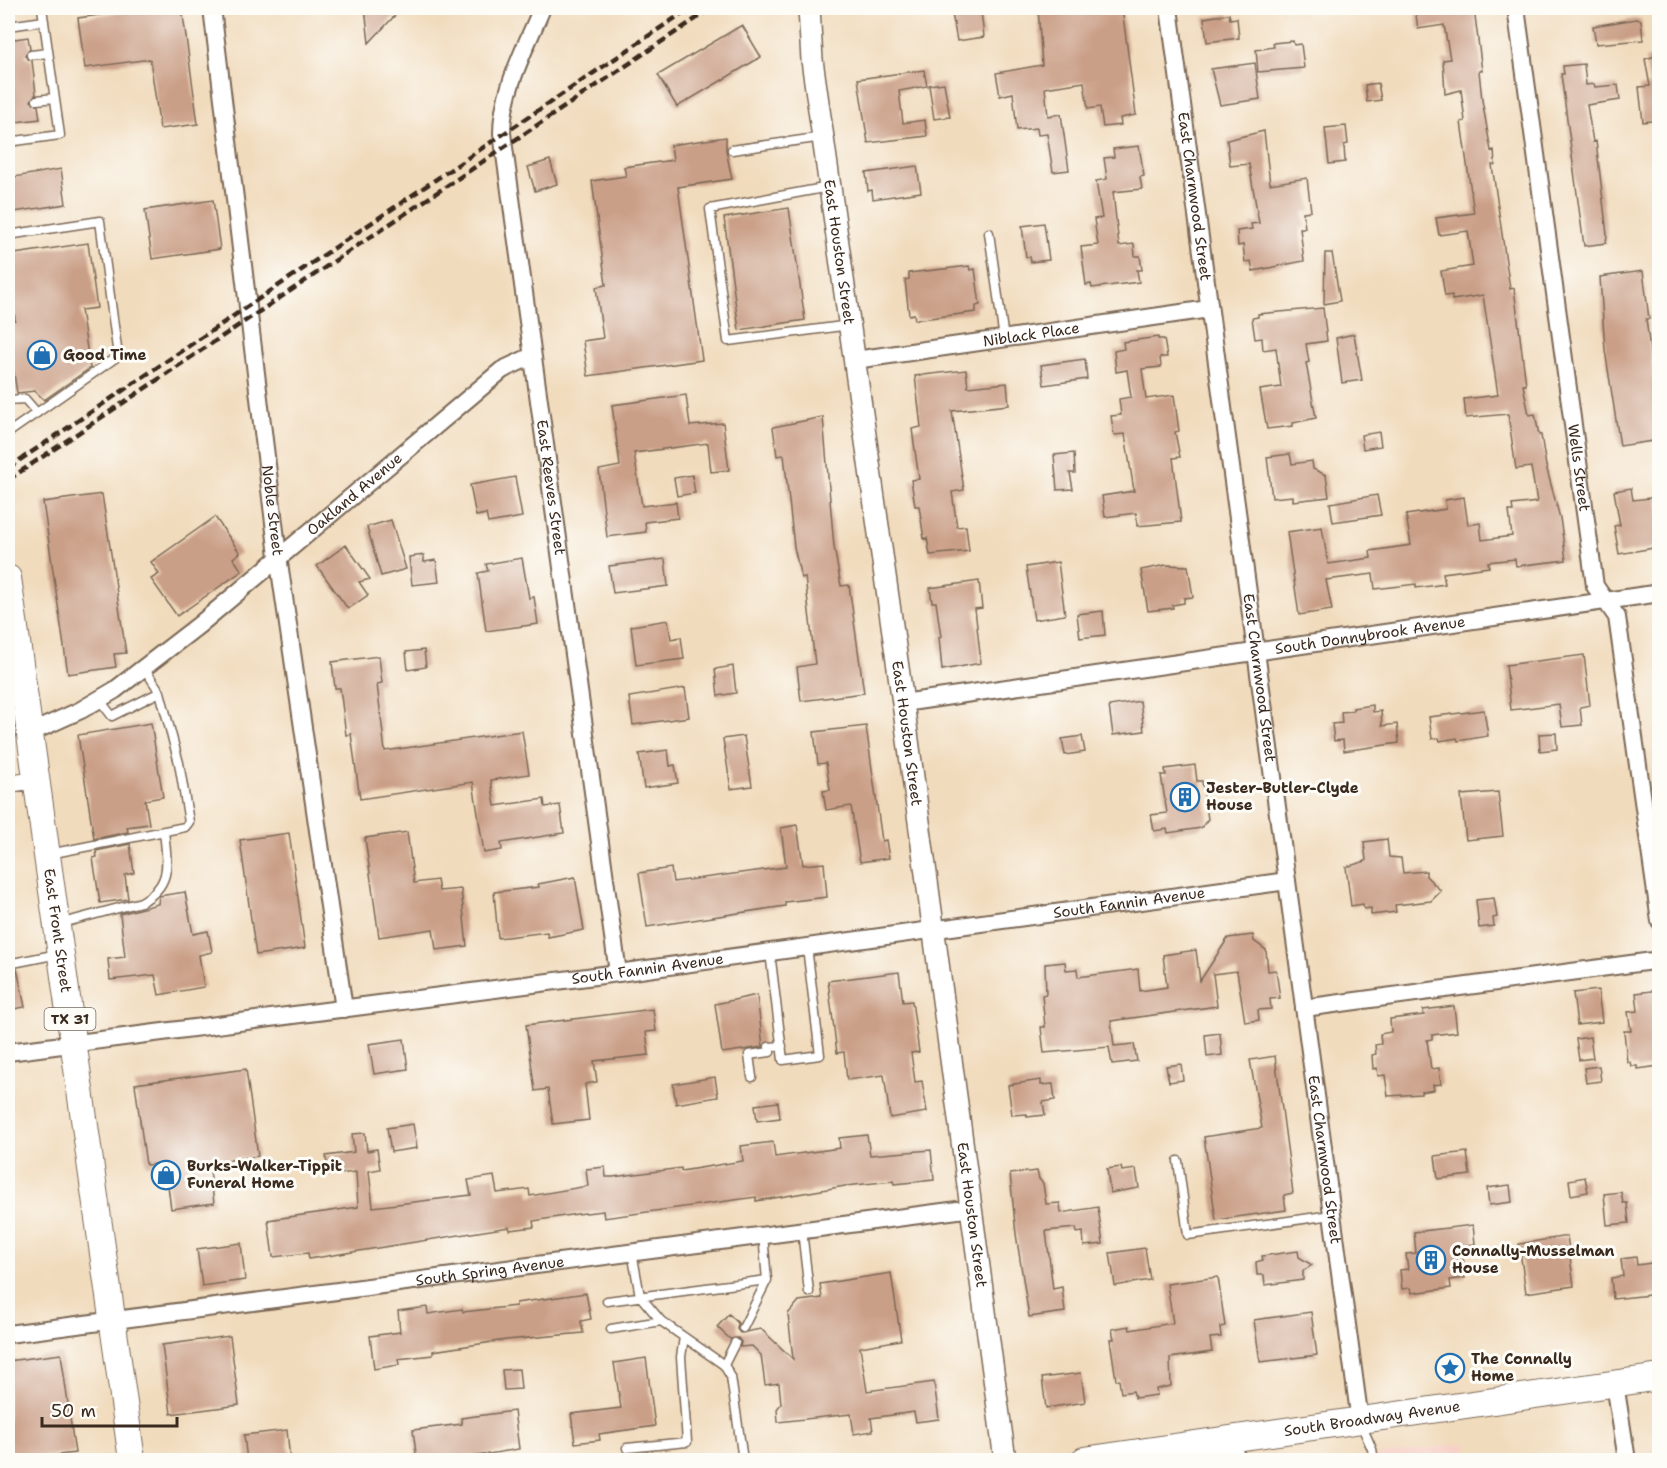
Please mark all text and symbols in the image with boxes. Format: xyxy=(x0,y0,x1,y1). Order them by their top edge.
street label: East Charnwood Street xyxy=(1173,111,1216,282)
street label: East Houston Street xyxy=(819,178,859,326)
street label: Niblack Place xyxy=(982,318,1081,351)
shop icon: Good Time xyxy=(26,339,58,371)
place label: Good Time xyxy=(63,345,147,365)
street label: East Reeves Street xyxy=(532,418,570,557)
street label: Wells Street xyxy=(1563,423,1595,513)
street label: Oakland Avenue xyxy=(303,448,407,540)
street label: Noble Street xyxy=(257,464,288,557)
street label: East Charnwood Street xyxy=(1238,592,1281,763)
street label: South Donnybrook Avenue xyxy=(1274,611,1467,659)
street label: East Houston Street xyxy=(887,659,927,807)
place label: Jester-Butler-Clyde House xyxy=(1206,778,1359,815)
building icon: Jester-Butler-Clyde House xyxy=(1169,781,1201,813)
street label: East Front Street xyxy=(39,867,76,994)
street label: South Fannin Avenue xyxy=(1052,882,1206,923)
street label: South Fannin Avenue xyxy=(570,949,725,989)
road number: TX 31 xyxy=(44,1008,96,1030)
street label: East Charnwood Street xyxy=(1303,1074,1346,1245)
street label: East Houston Street xyxy=(952,1141,992,1289)
place label: Burks-Walker-Tippit Funeral Home xyxy=(187,1156,342,1193)
shop icon: Burks-Walker-Tippit Funeral Home xyxy=(150,1159,182,1191)
place label: Connally-Musselman House xyxy=(1452,1241,1615,1278)
building icon: Connally-Musselman House xyxy=(1415,1244,1447,1276)
street label: South Spring Avenue xyxy=(414,1251,566,1291)
place label: The Connally Home xyxy=(1471,1349,1572,1386)
place icon: The Connally Home xyxy=(1434,1352,1466,1384)
scale bar xyxy=(42,1390,177,1428)
street label: South Broadway Avenue xyxy=(1283,1396,1462,1441)
text: 50 m xyxy=(51,1399,96,1423)

